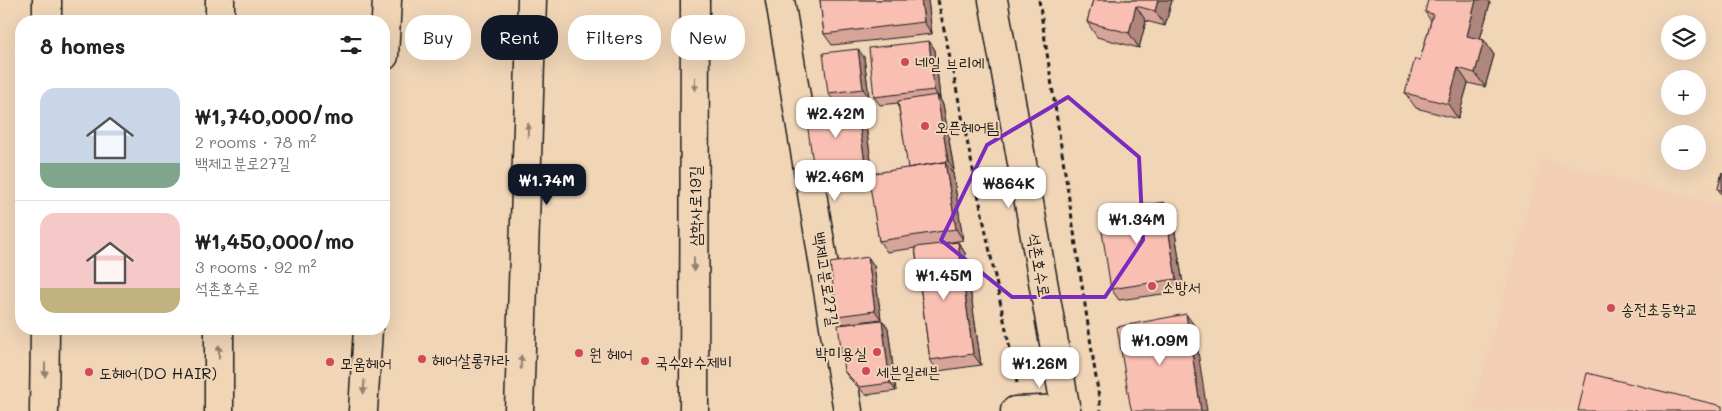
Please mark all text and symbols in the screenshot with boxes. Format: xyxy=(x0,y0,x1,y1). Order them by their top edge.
chip: Buy xyxy=(405,15,471,60)
chip: Rent xyxy=(481,15,558,60)
chip: Filters xyxy=(568,15,661,60)
chip: New xyxy=(671,15,745,60)
map controls xyxy=(1661,15,1706,170)
button: layers xyxy=(1661,15,1706,60)
icon: filters xyxy=(337,31,365,59)
text: 8 homes xyxy=(40,32,125,59)
place label: 네일 브리에 xyxy=(915,52,985,73)
marker: 네일 브리에 xyxy=(899,56,911,68)
button: + xyxy=(1661,70,1706,115)
one-way arrow xyxy=(691,76,699,92)
pin: ₩2.42M xyxy=(795,96,877,139)
text: ₩1,740,000/mo xyxy=(195,102,354,129)
text: ₩2.42M xyxy=(807,102,865,123)
icon: home xyxy=(80,108,140,168)
place label: 오픈헤어팀 xyxy=(935,116,1000,137)
marker: 오픈헤어팀 xyxy=(919,120,931,132)
one-way arrow xyxy=(524,122,532,138)
button: − xyxy=(1661,125,1706,170)
text: 2 rooms · 78 m² xyxy=(195,131,316,152)
text: 백제고분로27길 xyxy=(195,152,290,173)
pin: ₩2.46M xyxy=(794,160,876,202)
pin: ₩1.74M xyxy=(506,164,588,206)
street label: 삼학사로19길 xyxy=(684,165,705,246)
text: ₩2.46M xyxy=(806,165,864,186)
pin: ₩864K xyxy=(974,166,1044,209)
text: ₩1.74M xyxy=(519,169,575,190)
text: ₩864K xyxy=(983,172,1035,193)
pin: ₩1.34M xyxy=(1096,202,1178,245)
text: ₩1.34M xyxy=(1109,208,1165,229)
text: ₩1,450,000/mo xyxy=(195,227,354,254)
street label: 백제고분로27길 xyxy=(809,230,845,328)
street label: 석촌호수로 xyxy=(1024,231,1056,299)
icon: home xyxy=(80,233,140,293)
text: 3 rooms · 92 m² xyxy=(195,256,317,277)
one-way arrow xyxy=(690,256,698,272)
pin: ₩1.45M xyxy=(903,258,985,301)
text: ₩1.45M xyxy=(916,264,972,285)
place label: 소방서 xyxy=(1162,276,1201,297)
text: 석촌호수로 xyxy=(195,277,259,298)
marker: 소방서 xyxy=(1146,280,1158,292)
place label: 송전초등학교 xyxy=(1621,298,1698,319)
marker: 송전초등학교 xyxy=(1605,302,1617,314)
pin: ₩1.09M xyxy=(1119,324,1201,366)
text: ₩1.09M xyxy=(1132,329,1188,350)
place label: 박미용실 xyxy=(816,342,867,363)
place label: 원 헤어 xyxy=(589,343,633,364)
one-way arrow xyxy=(215,344,223,360)
marker: 박미용실 xyxy=(871,346,883,358)
pin: ₩1.26M xyxy=(999,346,1081,389)
marker: 원 헤어 xyxy=(573,347,585,359)
place label: 헤어살롱카라 xyxy=(432,349,509,370)
place label: 국수와수제비 xyxy=(655,351,732,372)
place label: 모움헤어 xyxy=(340,352,392,373)
text: ₩1.26M xyxy=(1012,352,1068,373)
marker: 헤어살롱카라 xyxy=(416,353,428,365)
one-way arrow xyxy=(517,354,525,370)
marker: 국수와수제비 xyxy=(639,355,651,367)
marker: 모움헤어 xyxy=(324,356,336,368)
place label: 세븐일레븐 xyxy=(876,361,940,382)
one-way arrow xyxy=(41,362,49,378)
place label: 도헤어(DO HAIR) xyxy=(99,362,217,383)
marker: 세븐일레븐 xyxy=(860,365,872,377)
marker: 도헤어(DO HAIR) xyxy=(83,366,95,378)
one-way arrow xyxy=(360,380,368,396)

